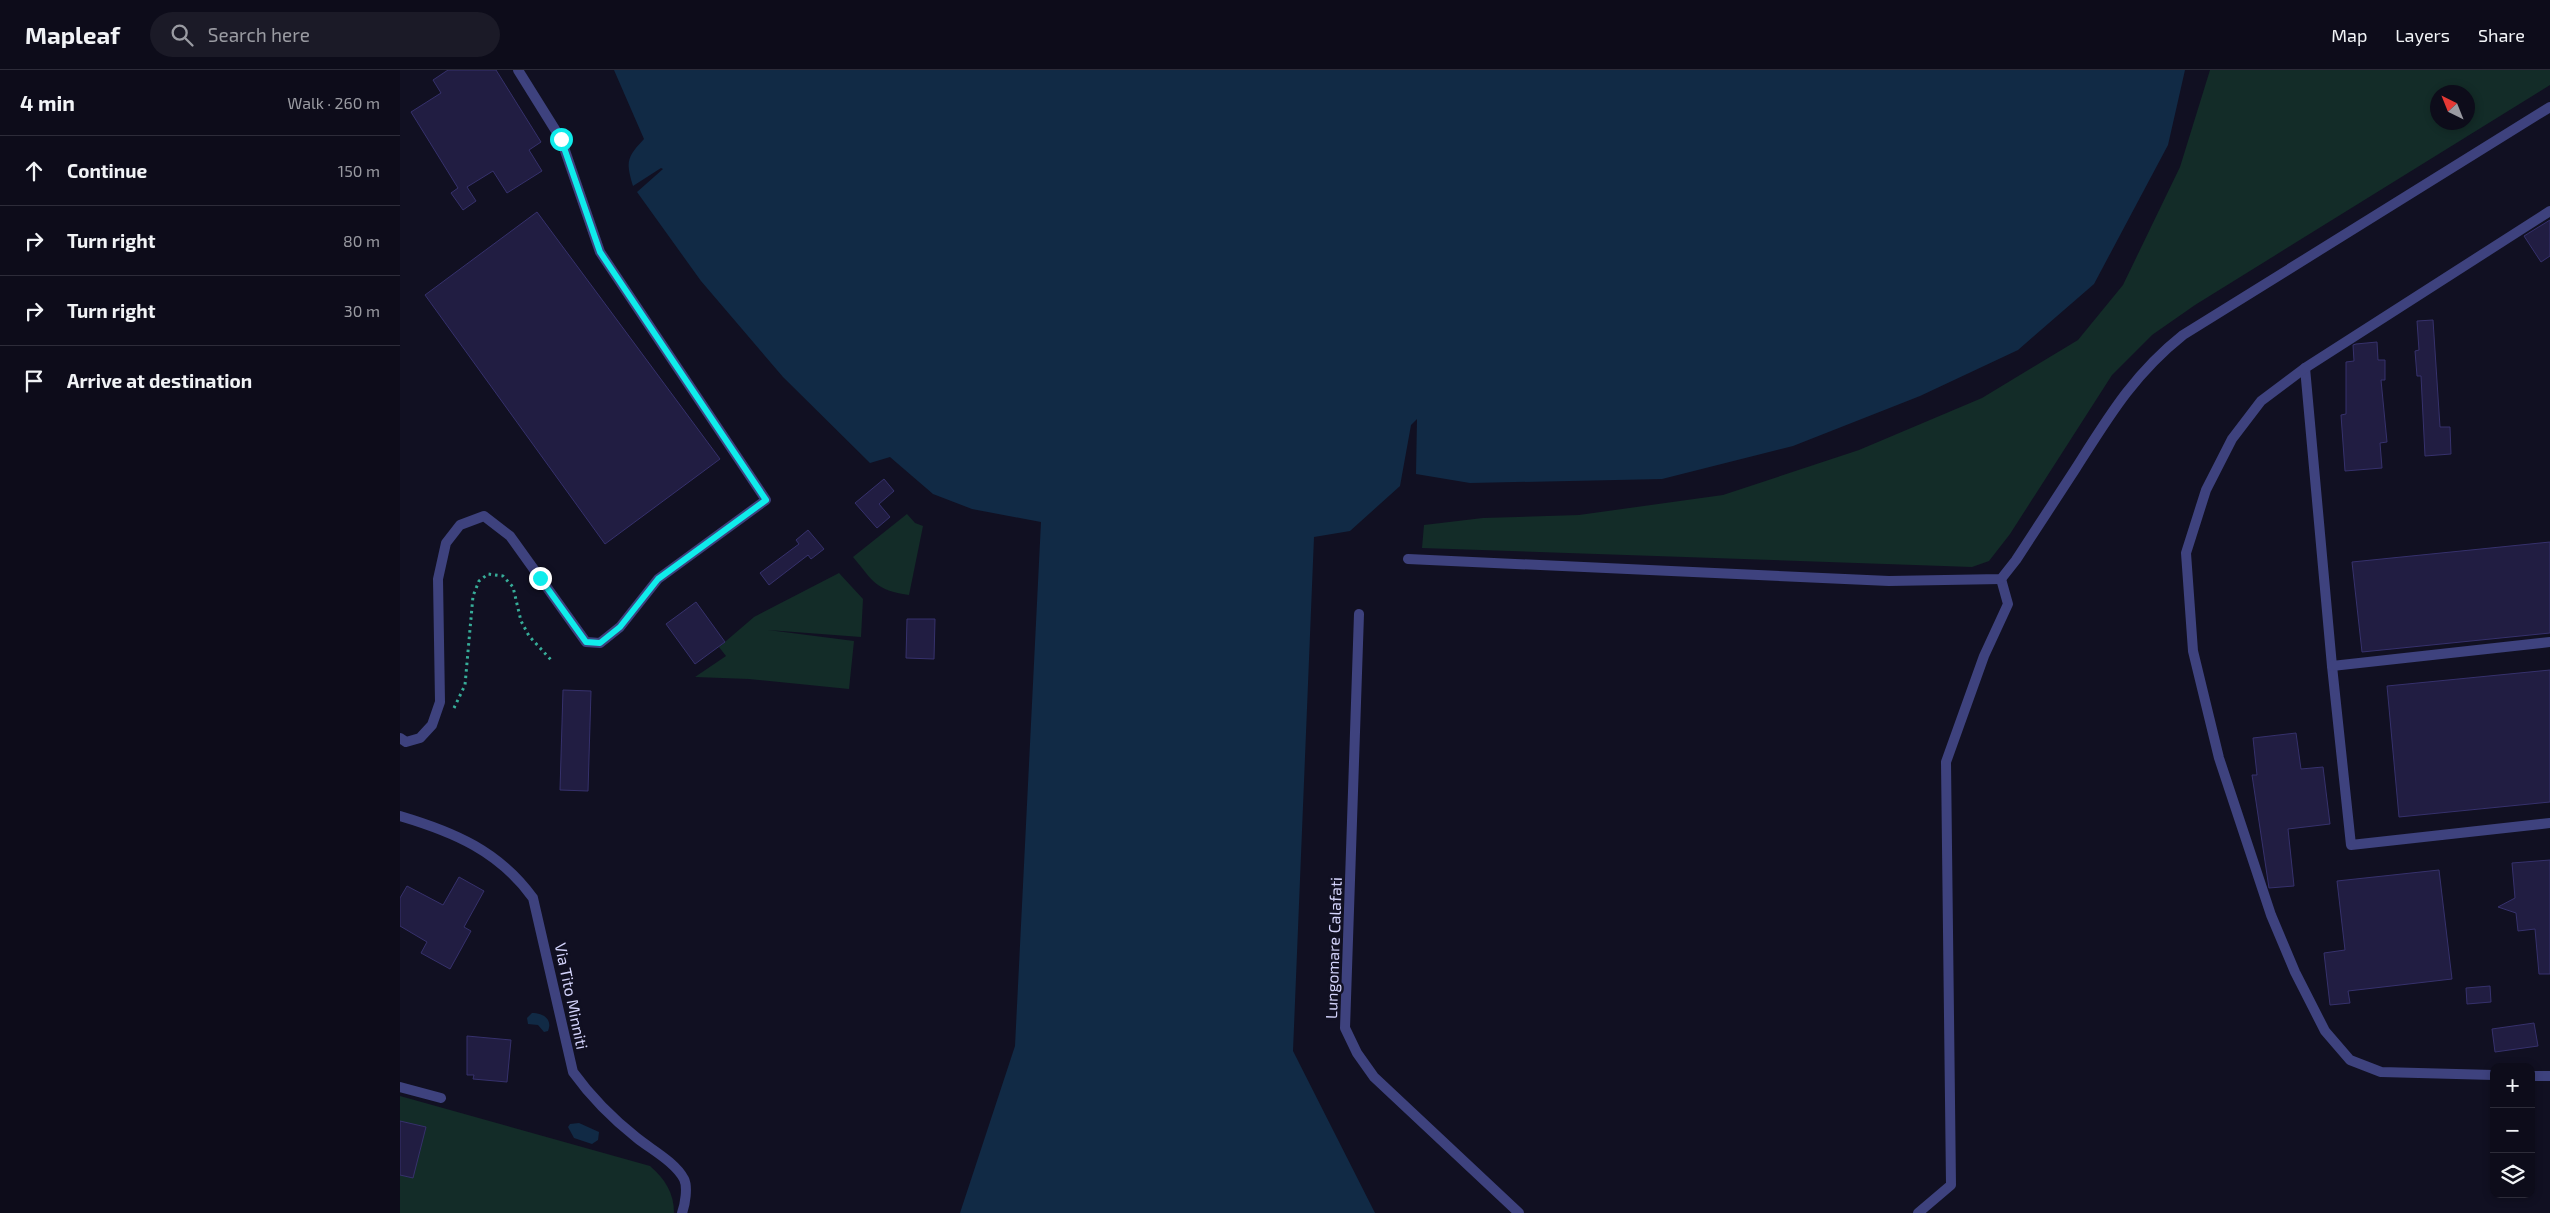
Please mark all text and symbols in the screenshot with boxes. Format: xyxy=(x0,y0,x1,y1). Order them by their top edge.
search box xyxy=(150,12,500,57)
text: Mapleaf xyxy=(25,20,120,49)
icon: search xyxy=(168,21,196,49)
text: Search here xyxy=(208,23,310,46)
text: Map xyxy=(2331,24,2367,46)
text: Layers xyxy=(2395,24,2450,46)
text: Share xyxy=(2478,24,2525,46)
north arrow xyxy=(2430,85,2475,130)
text: 4 min xyxy=(20,90,75,115)
text: Walk · 260 m xyxy=(287,93,380,112)
route start xyxy=(550,128,573,151)
icon: ahead xyxy=(20,157,48,185)
text: Continue xyxy=(67,159,147,182)
text: 150 m xyxy=(338,161,380,180)
icon: right xyxy=(20,227,48,255)
text: Turn right xyxy=(67,229,155,252)
text: 80 m xyxy=(343,231,380,250)
icon: right xyxy=(20,297,48,325)
text: Turn right xyxy=(67,299,155,322)
text: 30 m xyxy=(344,301,380,320)
icon: arrive xyxy=(20,367,48,395)
text: Arrive at destination xyxy=(67,369,252,392)
route end xyxy=(529,567,552,590)
street label: Lungomare Calafati xyxy=(1321,877,1345,1019)
street label: Via Tito Minniti xyxy=(551,941,593,1051)
map controls xyxy=(2490,1063,2535,1198)
button: + xyxy=(2490,1063,2535,1108)
button: − xyxy=(2490,1108,2535,1153)
button: layers xyxy=(2490,1153,2535,1198)

